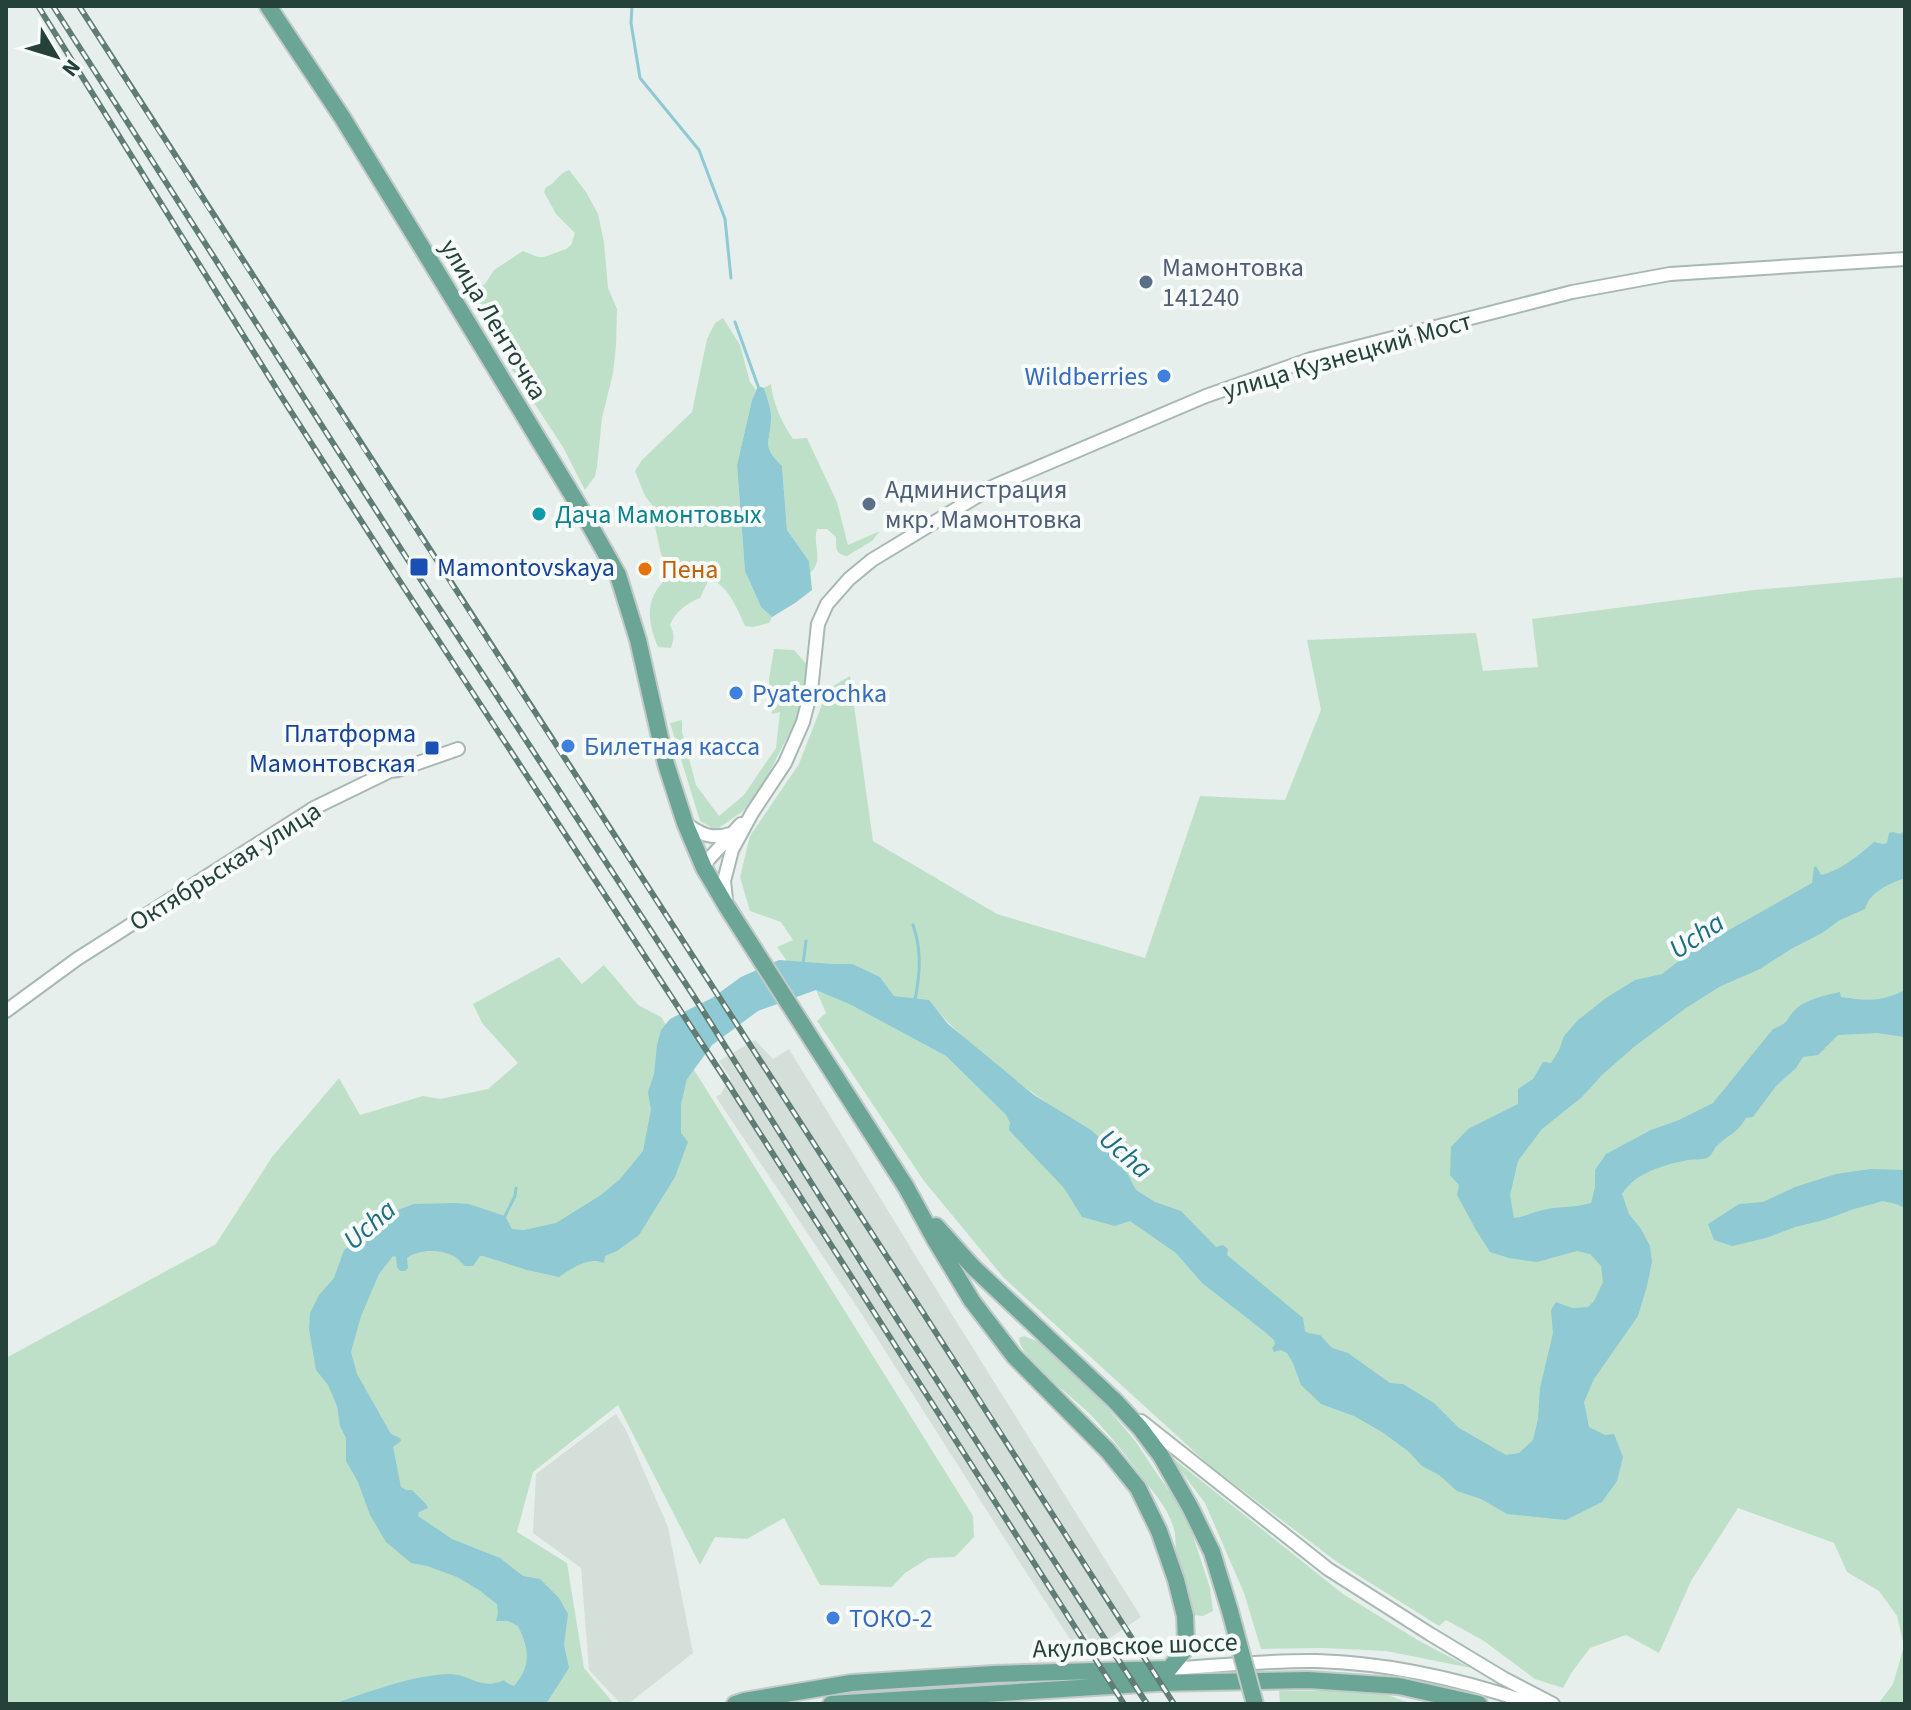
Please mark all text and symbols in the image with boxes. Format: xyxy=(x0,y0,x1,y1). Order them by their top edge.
north arrow xyxy=(16,16,96,96)
text: N xyxy=(54,52,88,83)
street label: улица Ленточка xyxy=(431,232,556,407)
place label: Мамонтовка 141240 xyxy=(1162,249,1304,316)
marker: Мамонтовка 141240 xyxy=(1137,273,1155,291)
street label: улица Кузнецкий Мост xyxy=(1218,302,1476,409)
place label: Wildberries xyxy=(1025,358,1148,395)
marker: Wildberries xyxy=(1155,367,1173,385)
place label: Администрация мкр. Мамонтовка xyxy=(885,471,1082,538)
marker: Администрация мкр. Мамонтовка xyxy=(860,495,878,513)
place label: Дача Мамонтовых xyxy=(555,496,762,533)
marker: Дача Мамонтовых xyxy=(530,505,548,523)
place label: Mamontovskaya xyxy=(437,549,615,586)
place label: Пена xyxy=(661,551,718,588)
marker: Mamontovskaya xyxy=(408,556,430,578)
marker: Пена xyxy=(636,560,654,578)
place label: Pyaterochka xyxy=(752,675,887,712)
marker: Pyaterochka xyxy=(727,684,745,702)
place label: Платформа Мамонтовская xyxy=(249,715,416,782)
place label: Билетная касса xyxy=(584,728,760,765)
marker: Билетная касса xyxy=(559,737,577,755)
marker: Платформа Мамонтовская xyxy=(423,739,441,757)
street label: Октябрьская улица xyxy=(122,793,328,940)
water label: Ucha xyxy=(1661,903,1732,969)
water label: Ucha xyxy=(1090,1119,1161,1188)
water label: Ucha xyxy=(334,1190,405,1259)
place label: ТОКО-2 xyxy=(849,1600,933,1637)
marker: ТОКО-2 xyxy=(824,1609,842,1627)
street label: Акуловское шоссе xyxy=(1032,1623,1238,1668)

